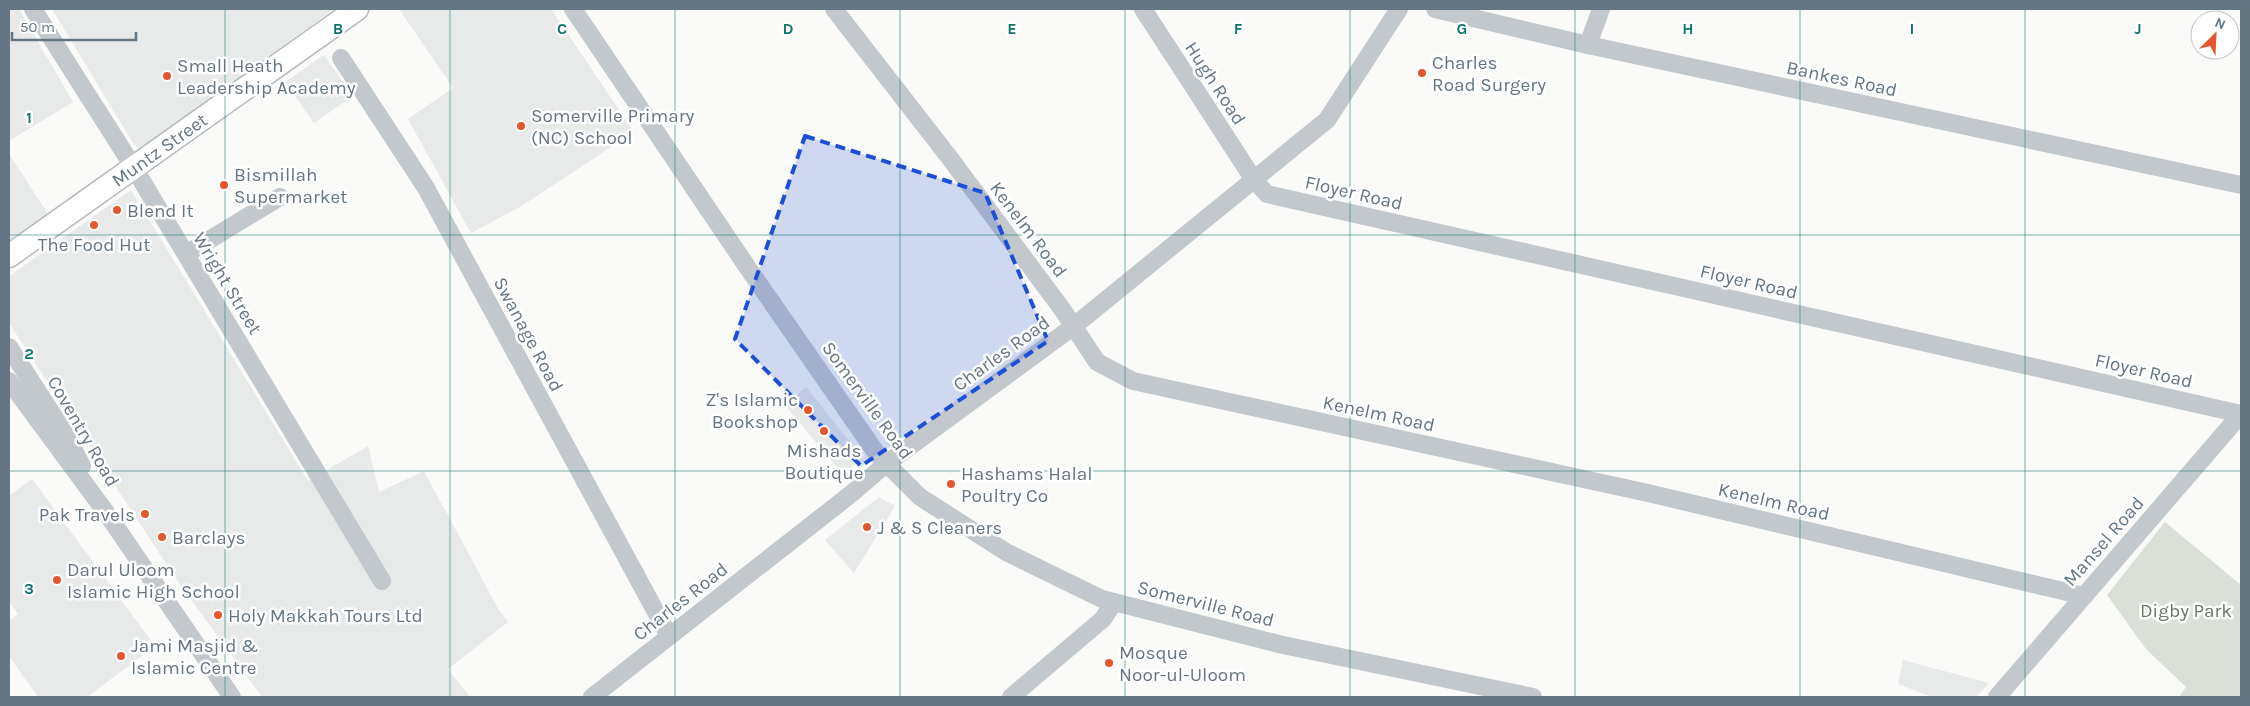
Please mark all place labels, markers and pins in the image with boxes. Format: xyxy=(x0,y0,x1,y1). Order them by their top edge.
place label: Charles Road Surgery xyxy=(1432,52,1546,96)
place label: Small Heath Leadership Academy xyxy=(177,55,356,99)
marker: Charles Road Surgery xyxy=(1416,67,1428,79)
marker: Small Heath Leadership Academy xyxy=(161,70,173,82)
place label: Somerville Primary (NC) School xyxy=(531,105,695,149)
marker: Somerville Primary (NC) School xyxy=(515,120,527,132)
place label: Bismillah Supermarket xyxy=(234,164,347,208)
marker: Bismillah Supermarket xyxy=(218,179,230,191)
place label: Blend It xyxy=(127,200,194,222)
marker: Blend It xyxy=(111,204,123,216)
marker: The Food Hut xyxy=(88,219,100,231)
place label: The Food Hut xyxy=(38,234,150,256)
place label: Z's Islamic Bookshop xyxy=(705,389,798,433)
marker: Z's Islamic Bookshop xyxy=(802,404,814,416)
marker: Mishads Boutique xyxy=(818,425,830,437)
place label: Mishads Boutique xyxy=(785,440,863,484)
place label: Hashams Halal Poultry Co xyxy=(961,463,1093,507)
marker: Hashams Halal Poultry Co xyxy=(945,478,957,490)
place label: Pak Travels xyxy=(39,504,135,526)
marker: Pak Travels xyxy=(139,508,151,520)
place label: J & S Cleaners xyxy=(877,517,1002,539)
marker: J & S Cleaners xyxy=(861,521,873,533)
place label: Barclays xyxy=(172,527,246,549)
marker: Barclays xyxy=(156,531,168,543)
place label: Darul Uloom Islamic High School xyxy=(67,559,240,603)
marker: Darul Uloom Islamic High School xyxy=(51,574,63,586)
place label: Holy Makkah Tours Ltd xyxy=(228,605,423,627)
marker: Holy Makkah Tours Ltd xyxy=(212,609,224,621)
place label: Jami Masjid & Islamic Centre xyxy=(131,635,258,679)
place label: Mosque Noor-ul-Uloom xyxy=(1119,642,1246,686)
marker: Jami Masjid & Islamic Centre xyxy=(115,650,127,662)
marker: Mosque Noor-ul-Uloom xyxy=(1103,657,1115,669)

